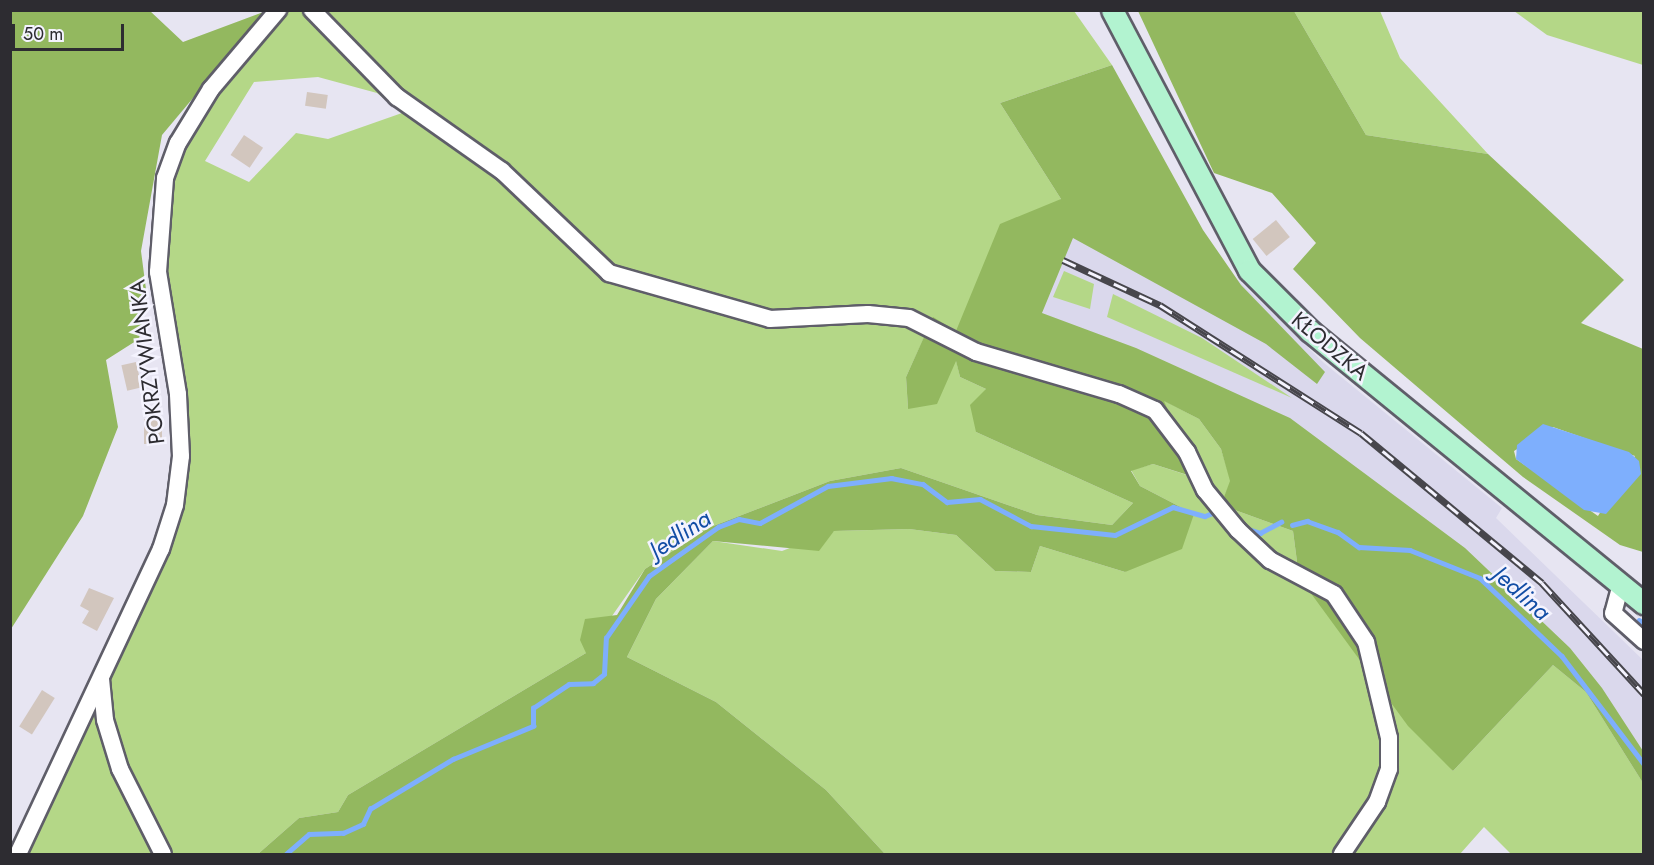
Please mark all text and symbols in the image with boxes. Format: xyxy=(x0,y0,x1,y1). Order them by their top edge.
scale bar xyxy=(15,12,128,50)
text: 50 m xyxy=(23,21,63,47)
street label: POKRZYWIANKA xyxy=(124,278,170,446)
street label: KŁODZKA xyxy=(1286,306,1374,386)
water label: Jedlina xyxy=(644,503,716,565)
water label: Jedlina xyxy=(1487,560,1557,626)

